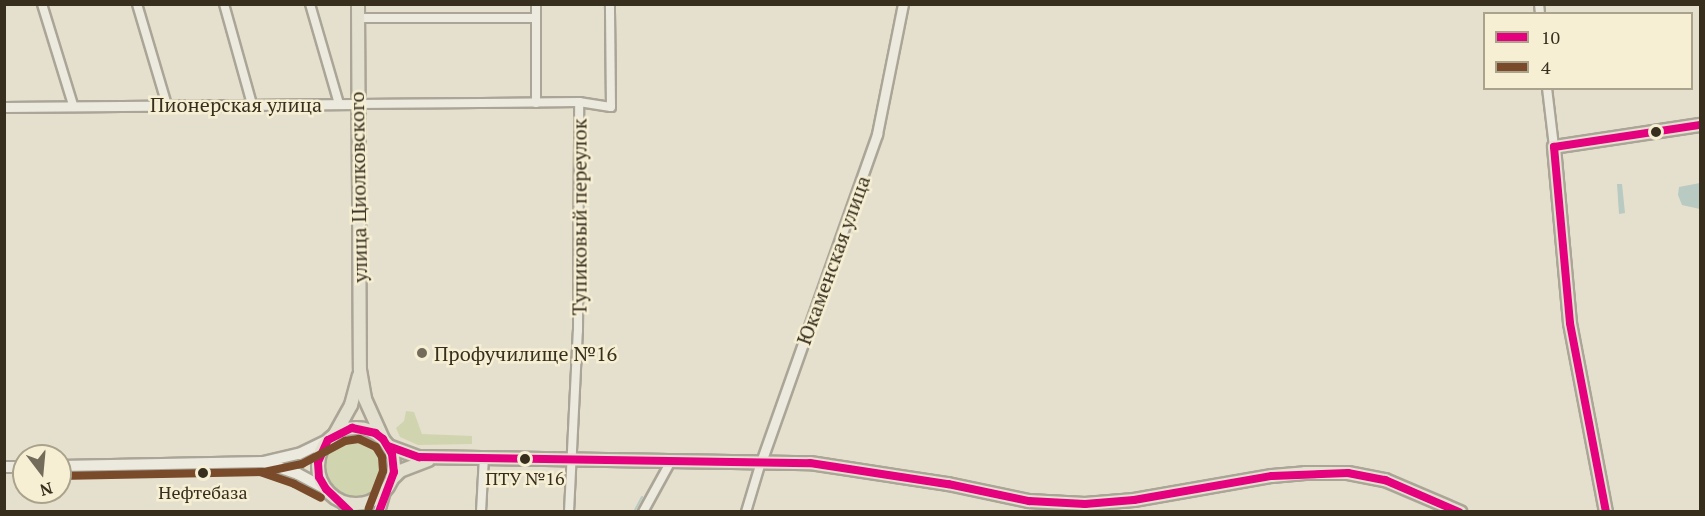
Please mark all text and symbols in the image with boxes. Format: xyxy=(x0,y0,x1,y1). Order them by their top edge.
legend xyxy=(1483,12,1693,90)
text: 10 xyxy=(1541,25,1560,49)
text: 4 xyxy=(1541,55,1551,79)
street label: улица Циолковского xyxy=(344,91,372,283)
street label: Пионерская улица xyxy=(150,92,322,116)
street label: Тупиковый переулок xyxy=(567,119,591,315)
unlabelled marker xyxy=(1650,126,1662,138)
street label: Юкаменская улица xyxy=(791,172,875,348)
place label: Профучилище №16 xyxy=(434,341,617,365)
marker: Профучилище №16 xyxy=(415,346,429,360)
north arrow xyxy=(12,444,72,504)
marker: ПТУ №16 xyxy=(519,453,531,465)
marker: Нефтебаза xyxy=(197,467,209,479)
place label: ПТУ №16 xyxy=(485,467,565,489)
text: N xyxy=(38,477,55,502)
place label: Нефтебаза xyxy=(158,481,248,503)

